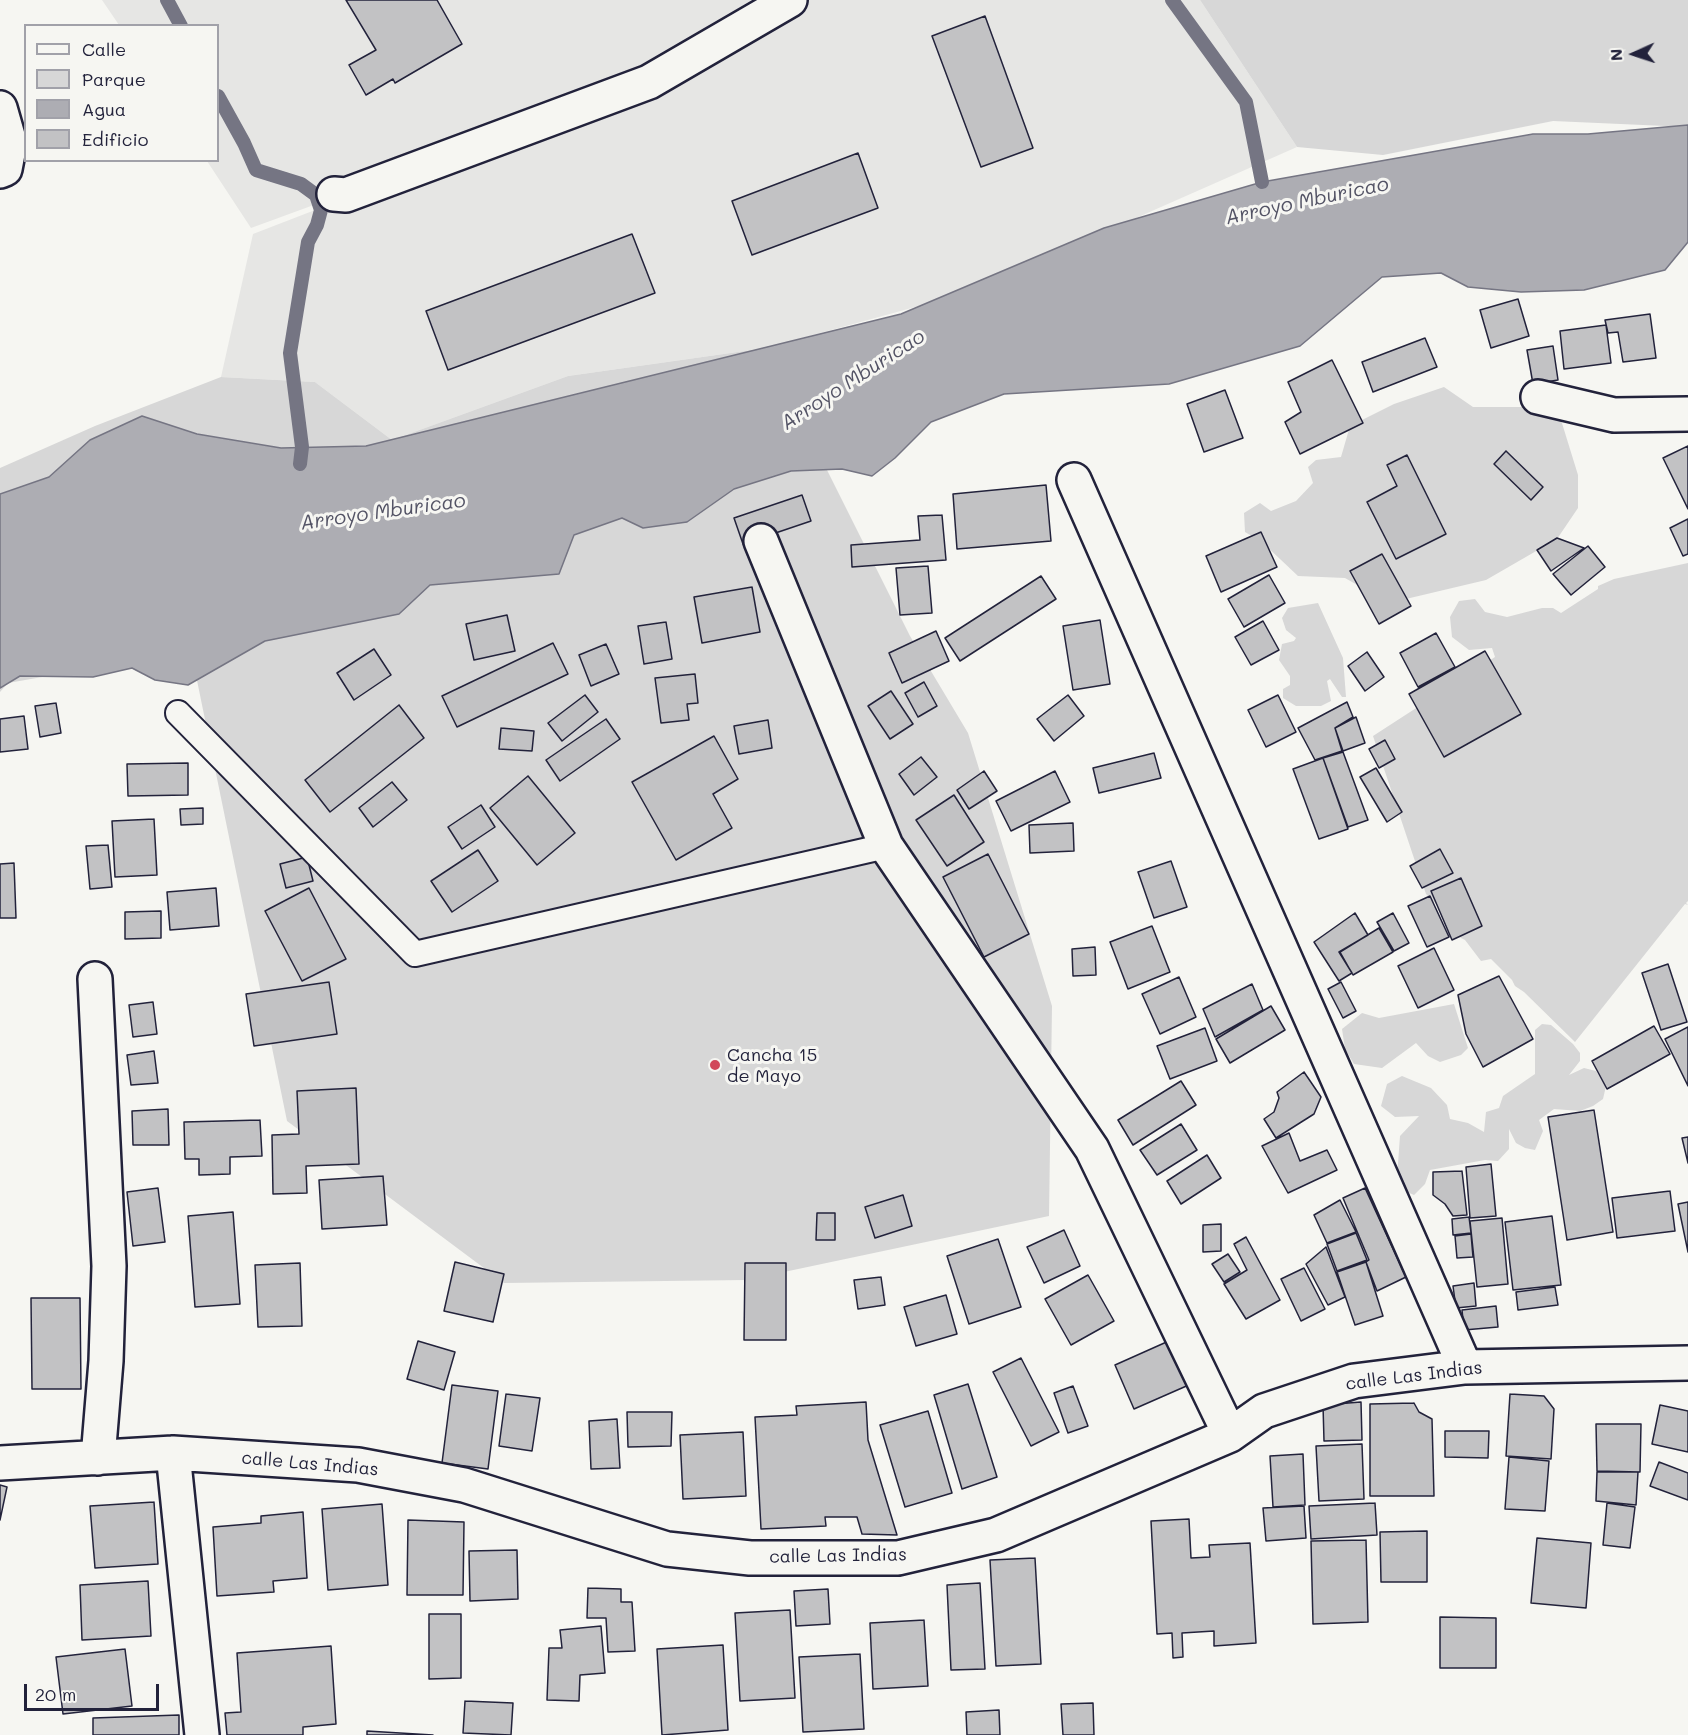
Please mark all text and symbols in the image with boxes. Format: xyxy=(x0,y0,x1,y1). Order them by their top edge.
legend xyxy=(24,24,219,162)
north arrow xyxy=(1604,24,1664,84)
text: Calle xyxy=(82,37,126,61)
text: N xyxy=(1605,48,1626,62)
text: Parque xyxy=(82,67,146,91)
text: Agua xyxy=(82,97,126,121)
text: Edificio xyxy=(82,127,149,151)
water label: Arroyo Mburicao xyxy=(1223,172,1391,230)
water label: Arroyo Mburicao xyxy=(777,325,929,435)
water label: Arroyo Mburicao xyxy=(299,489,467,535)
place label: Cancha 15 de Mayo xyxy=(727,1044,817,1086)
marker: Cancha 15 de Mayo xyxy=(708,1058,722,1072)
street label: calle Las Indias xyxy=(1344,1357,1484,1395)
street label: calle Las Indias xyxy=(240,1447,380,1481)
street label: calle Las Indias xyxy=(769,1544,907,1568)
scale bar xyxy=(27,1672,162,1710)
text: 20 m xyxy=(35,1682,76,1706)

